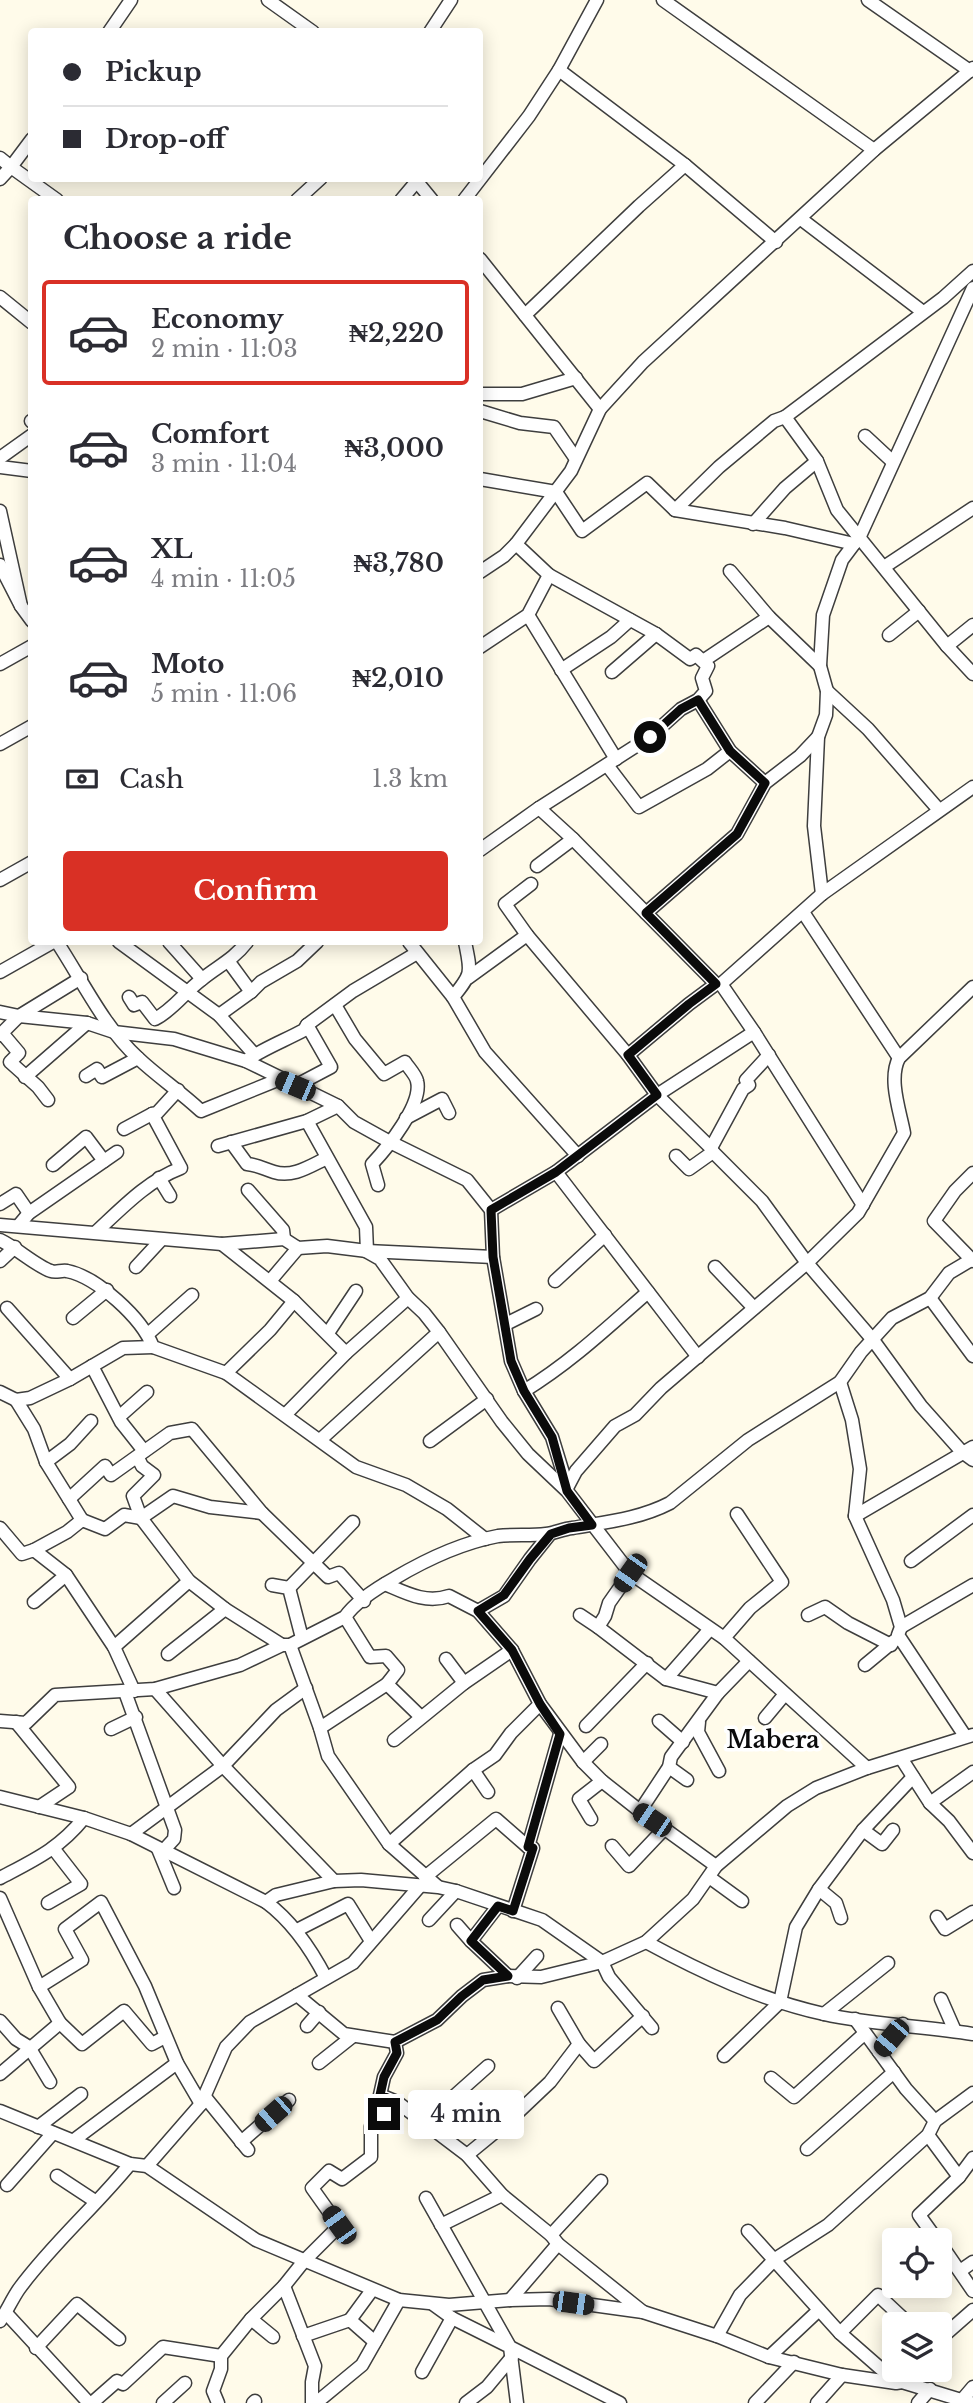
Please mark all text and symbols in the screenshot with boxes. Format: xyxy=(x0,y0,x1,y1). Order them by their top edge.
text: Pickup xyxy=(105,56,202,88)
text: Drop-off xyxy=(105,123,226,155)
text: Choose a ride xyxy=(63,218,292,258)
icon: car xyxy=(67,301,130,364)
text: Economy xyxy=(151,303,284,335)
text: ₦2,220 xyxy=(349,317,444,349)
text: 2 min · 11:03 xyxy=(151,335,298,363)
icon: car xyxy=(67,416,130,479)
text: Comfort xyxy=(151,418,269,450)
text: ₦3,000 xyxy=(345,432,444,464)
text: 3 min · 11:04 xyxy=(151,450,297,478)
icon: car xyxy=(67,531,130,594)
text: XL xyxy=(151,533,193,565)
text: ₦3,780 xyxy=(353,547,444,579)
text: 4 min · 11:05 xyxy=(151,565,296,593)
icon: car xyxy=(67,646,130,709)
text: Moto xyxy=(151,648,224,680)
text: ₦2,010 xyxy=(352,662,444,694)
text: 5 min · 11:06 xyxy=(151,680,297,708)
route start xyxy=(634,721,666,753)
icon: cash xyxy=(63,760,101,798)
text: Cash xyxy=(119,763,184,795)
text: 1.3 km xyxy=(372,765,448,793)
button: Confirm xyxy=(63,851,448,931)
car xyxy=(272,1068,319,1104)
car xyxy=(610,1550,651,1596)
district label: Mabera xyxy=(726,1726,820,1754)
car xyxy=(629,1800,676,1840)
car xyxy=(870,2015,913,2061)
callout: 4 min xyxy=(408,2090,524,2138)
car xyxy=(251,2092,296,2136)
route end xyxy=(368,2098,400,2130)
text: 4 min xyxy=(431,2100,501,2128)
car xyxy=(319,2202,360,2248)
map controls xyxy=(882,2228,952,2382)
button: locate xyxy=(882,2228,952,2298)
car xyxy=(551,2290,596,2316)
button: layers xyxy=(882,2312,952,2382)

